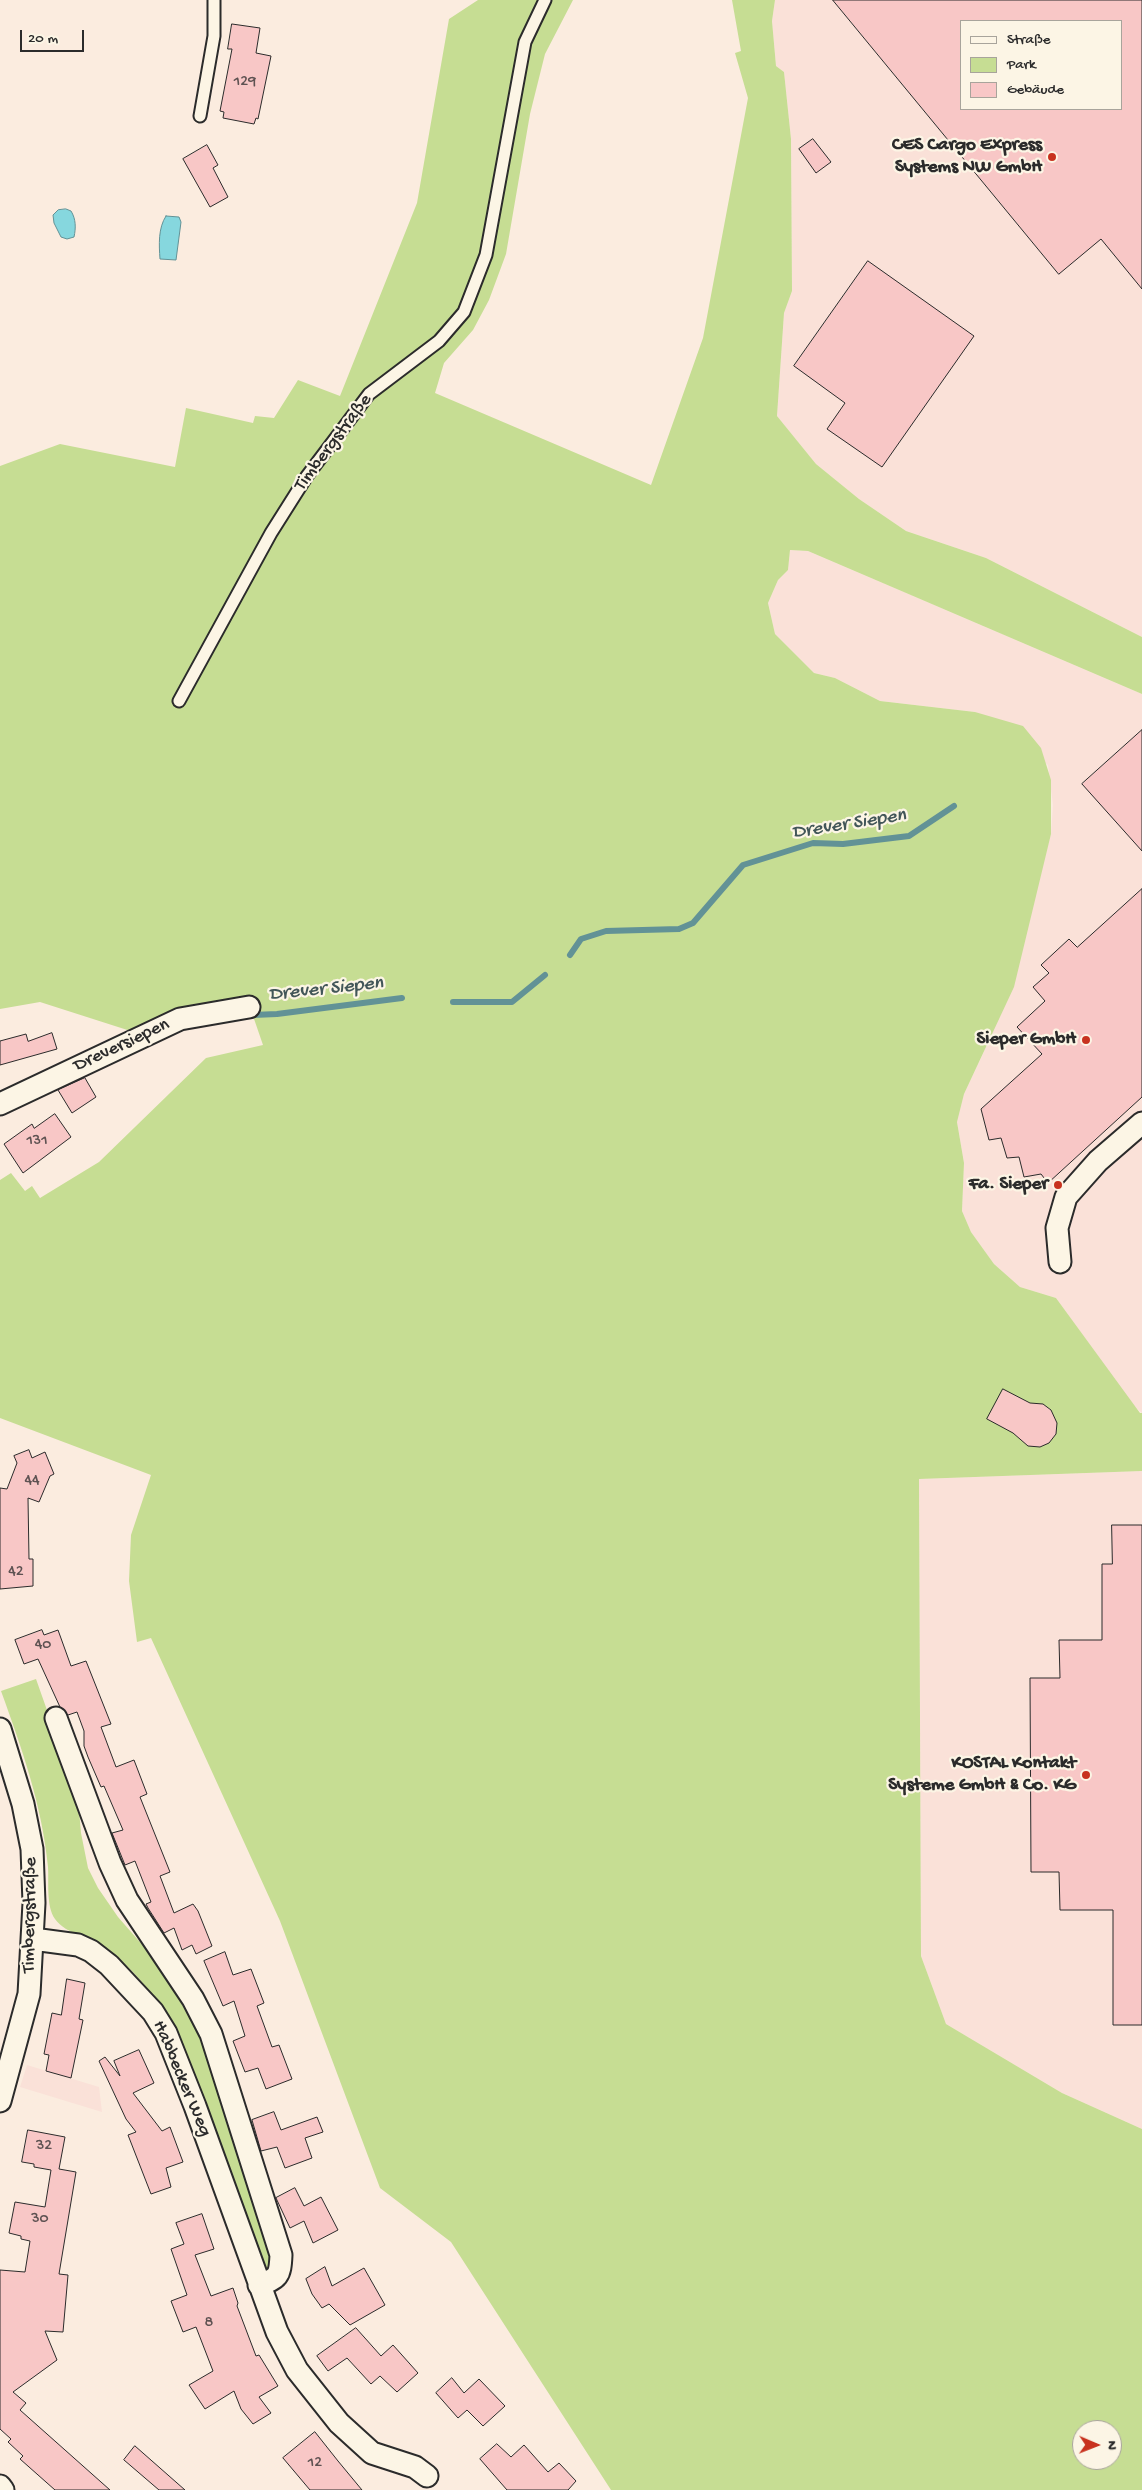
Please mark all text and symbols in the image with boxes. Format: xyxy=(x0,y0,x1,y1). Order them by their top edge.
scale bar xyxy=(22,20,86,52)
legend xyxy=(960,20,1122,110)
text: 20 m xyxy=(28,30,58,48)
text: Straße xyxy=(1007,31,1051,49)
text: Park xyxy=(1007,56,1036,74)
house number: 129 xyxy=(234,73,256,93)
text: Gebäude xyxy=(1007,81,1064,99)
place label: CES Cargo Express Systems NW GmbH xyxy=(892,135,1042,179)
marker: CES Cargo Express Systems NW GmbH xyxy=(1046,151,1058,163)
street label: Timbergstraße xyxy=(290,390,378,496)
water label: Drever Siepen xyxy=(790,804,908,846)
water label: Drever Siepen xyxy=(268,972,384,1008)
street label: Dreversiepen xyxy=(71,1014,173,1078)
place label: Sieper GmbH xyxy=(977,1029,1076,1051)
marker: Sieper GmbH xyxy=(1080,1034,1092,1046)
house number: 131 xyxy=(26,1132,48,1152)
place label: Fa. Sieper xyxy=(969,1174,1048,1196)
marker: Fa. Sieper xyxy=(1052,1179,1064,1191)
house number: 44 xyxy=(24,1472,40,1492)
house number: 42 xyxy=(8,1563,24,1583)
house number: 40 xyxy=(35,1636,51,1656)
place label: KOSTAL Kontakt Systeme GmbH & Co. KG xyxy=(888,1753,1076,1797)
marker: KOSTAL Kontakt Systeme GmbH & Co. KG xyxy=(1080,1769,1092,1781)
street label: Timbergstraße xyxy=(19,1857,43,1973)
street label: Habbecker Weg xyxy=(146,2017,216,2141)
house number: 32 xyxy=(36,2137,52,2157)
house number: 30 xyxy=(31,2210,49,2230)
house number: 8 xyxy=(205,2314,213,2334)
north arrow xyxy=(1072,2420,1122,2470)
text: N xyxy=(1103,2441,1120,2450)
house number: 12 xyxy=(308,2454,322,2474)

